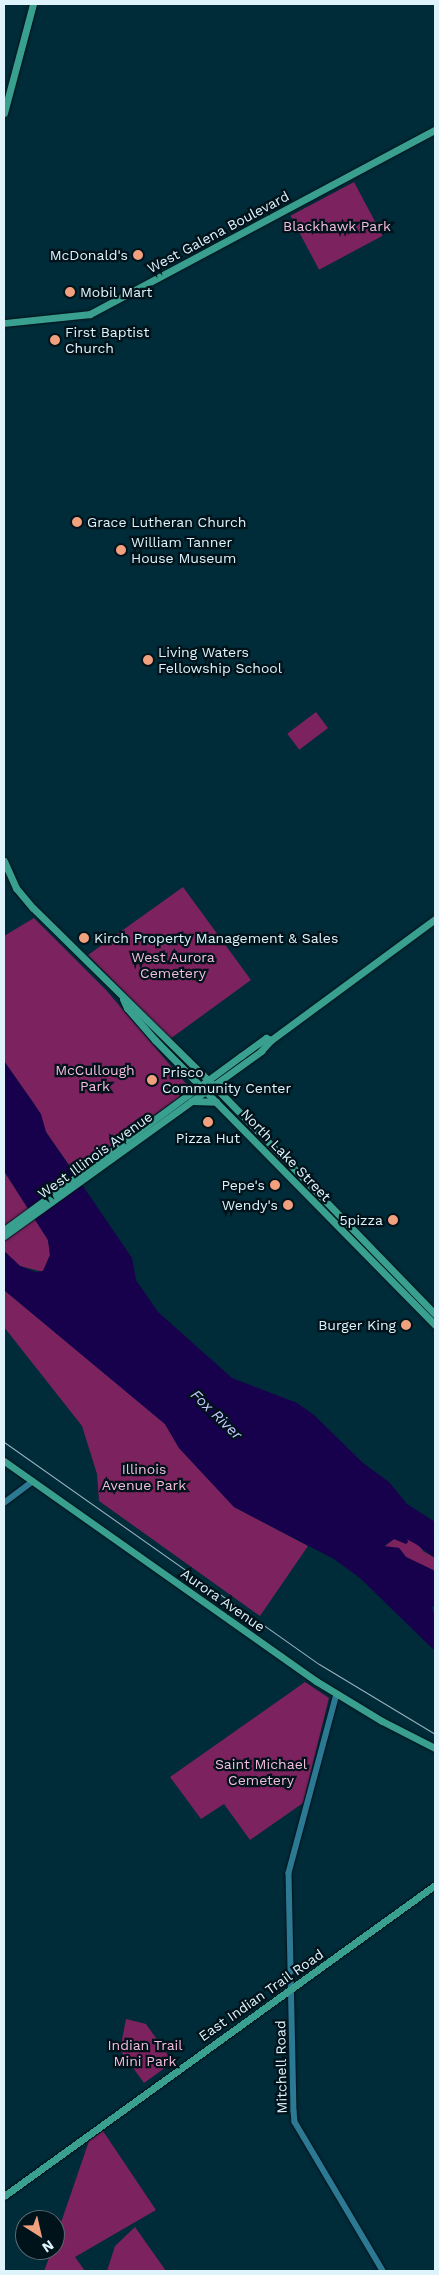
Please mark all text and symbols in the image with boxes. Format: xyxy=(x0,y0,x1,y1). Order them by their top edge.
street label: West Galena Boulevard xyxy=(144,187,292,277)
park label: Blackhawk Park xyxy=(283,218,391,234)
place label: McDonald's xyxy=(50,247,128,263)
marker: McDonald's xyxy=(132,249,144,261)
place label: Mobil Mart xyxy=(80,284,153,300)
marker: Mobil Mart xyxy=(64,286,76,298)
place label: First Baptist Church xyxy=(65,324,149,357)
marker: First Baptist Church xyxy=(49,334,61,346)
place label: Grace Lutheran Church xyxy=(87,514,247,530)
marker: Grace Lutheran Church xyxy=(71,516,83,528)
place label: William Tanner House Museum xyxy=(131,534,236,566)
marker: William Tanner House Museum xyxy=(115,544,127,556)
place label: Living Waters Fellowship School xyxy=(158,644,282,676)
marker: Living Waters Fellowship School xyxy=(142,654,154,666)
place label: Kirch Property Management & Sales xyxy=(94,930,339,946)
marker: Kirch Property Management & Sales xyxy=(78,932,90,944)
park label: West Aurora Cemetery xyxy=(131,949,215,982)
park label: McCullough Park xyxy=(55,1062,135,1094)
place label: Prisco Community Center xyxy=(162,1064,291,1096)
marker: Prisco Community Center xyxy=(146,1074,158,1086)
street label: North Lake Street xyxy=(238,1105,334,1205)
street label: West Illinois Avenue xyxy=(34,1108,156,1202)
marker: Pizza Hut xyxy=(202,1116,214,1128)
place label: Pizza Hut xyxy=(176,1130,240,1146)
place label: Pepe's xyxy=(221,1177,265,1193)
marker: Pepe's xyxy=(269,1179,281,1191)
place label: Wendy's xyxy=(222,1197,278,1213)
marker: Wendy's xyxy=(282,1199,294,1211)
place label: 5pizza xyxy=(339,1212,383,1228)
marker: 5pizza xyxy=(387,1214,399,1226)
place label: Burger King xyxy=(318,1317,396,1333)
marker: Burger King xyxy=(400,1319,412,1331)
water label: Fox River xyxy=(186,1386,246,1444)
park label: Illinois Avenue Park xyxy=(102,1461,186,1494)
street label: Aurora Avenue xyxy=(177,1565,269,1635)
park label: Saint Michael Cemetery xyxy=(215,1756,307,1788)
street label: East Indian Trail Road xyxy=(195,1945,327,2045)
street label: Mitchell Road xyxy=(272,2020,290,2114)
park label: Indian Trail Mini Park xyxy=(107,2037,183,2070)
north arrow xyxy=(15,2210,65,2260)
text: N xyxy=(39,2237,57,2256)

